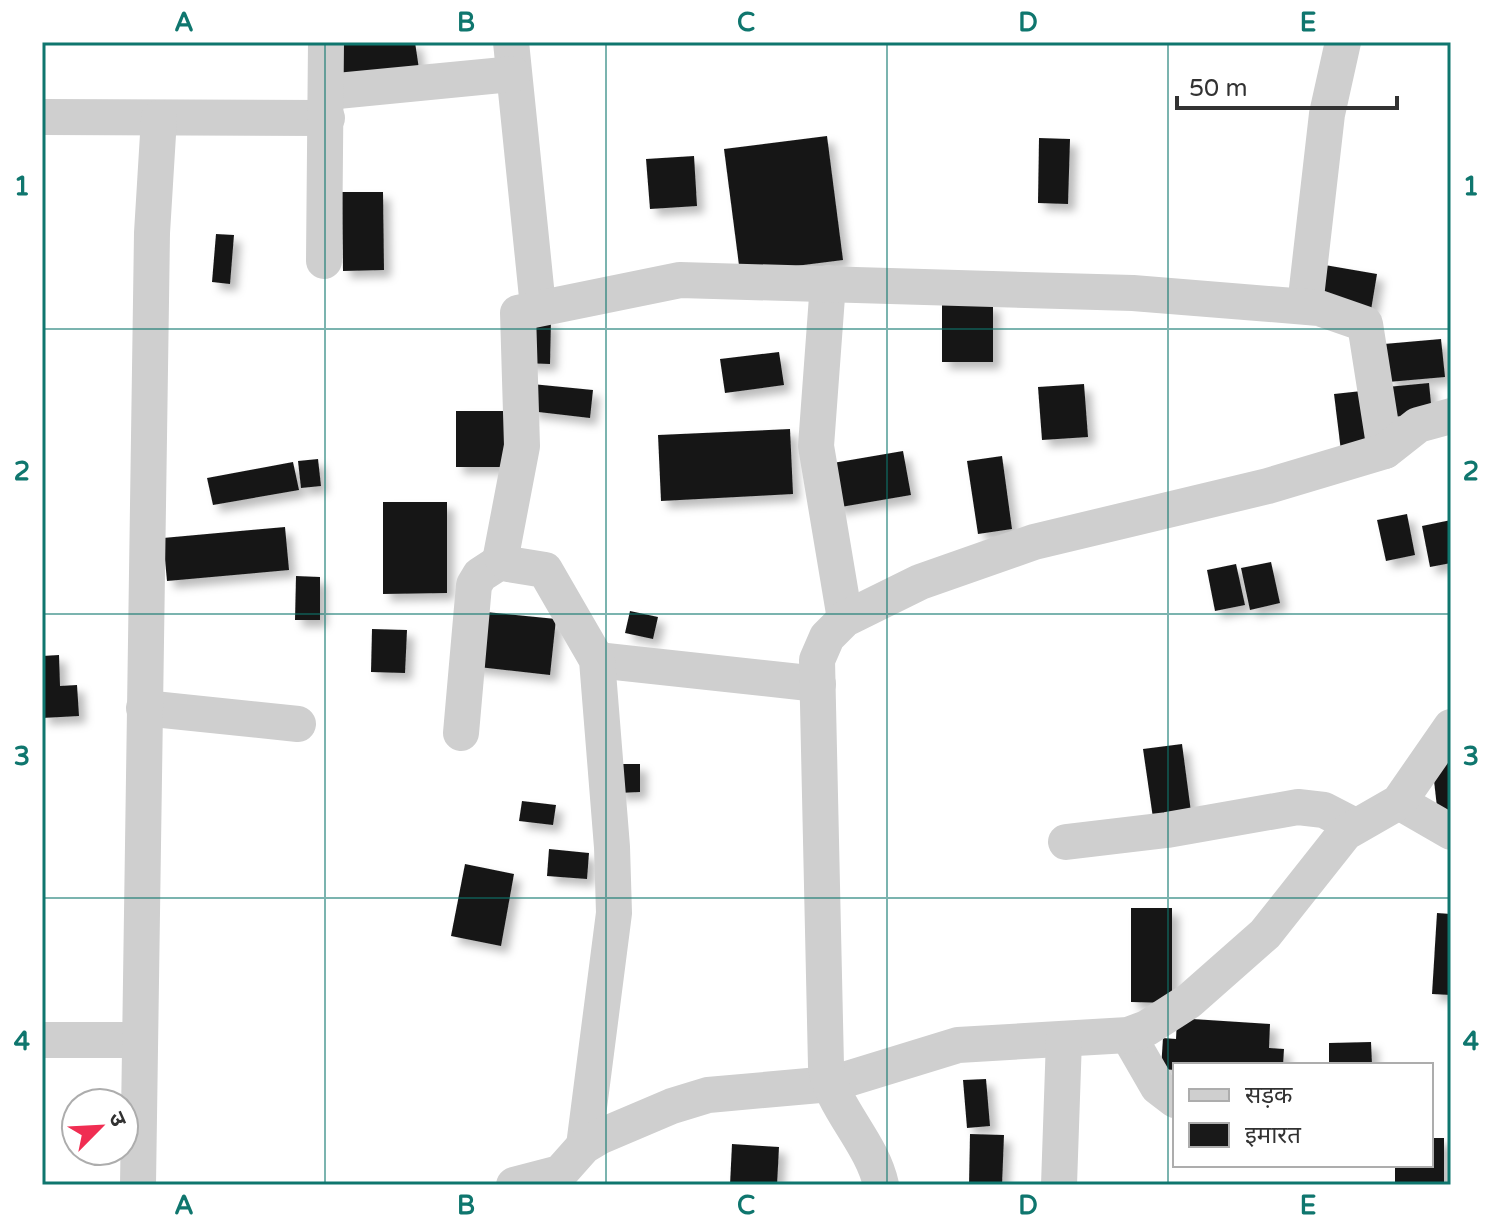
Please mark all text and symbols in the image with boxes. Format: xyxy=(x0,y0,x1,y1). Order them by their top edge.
text: A xyxy=(174,7,194,38)
text: B xyxy=(457,7,475,38)
text: C xyxy=(737,7,755,38)
text: D xyxy=(1018,7,1038,38)
text: E xyxy=(1300,7,1316,38)
scale bar xyxy=(1177,60,1397,110)
text: 50 m xyxy=(1189,74,1247,103)
text: 1 xyxy=(14,171,30,202)
text: 1 xyxy=(1463,171,1479,202)
text: 2 xyxy=(14,456,30,487)
text: 2 xyxy=(1463,456,1479,487)
text: 3 xyxy=(14,741,30,772)
text: 3 xyxy=(1463,741,1479,772)
text: 4 xyxy=(14,1026,30,1057)
text: 4 xyxy=(1463,1026,1479,1057)
legend xyxy=(1173,1063,1433,1167)
text: सड़क xyxy=(1245,1081,1293,1110)
north arrow xyxy=(60,1087,140,1167)
text: उ xyxy=(103,1108,132,1131)
text: इमारत xyxy=(1245,1121,1302,1150)
text: A xyxy=(174,1190,194,1221)
text: B xyxy=(457,1190,475,1221)
text: C xyxy=(737,1190,755,1221)
text: D xyxy=(1018,1190,1038,1221)
text: E xyxy=(1300,1190,1316,1221)

